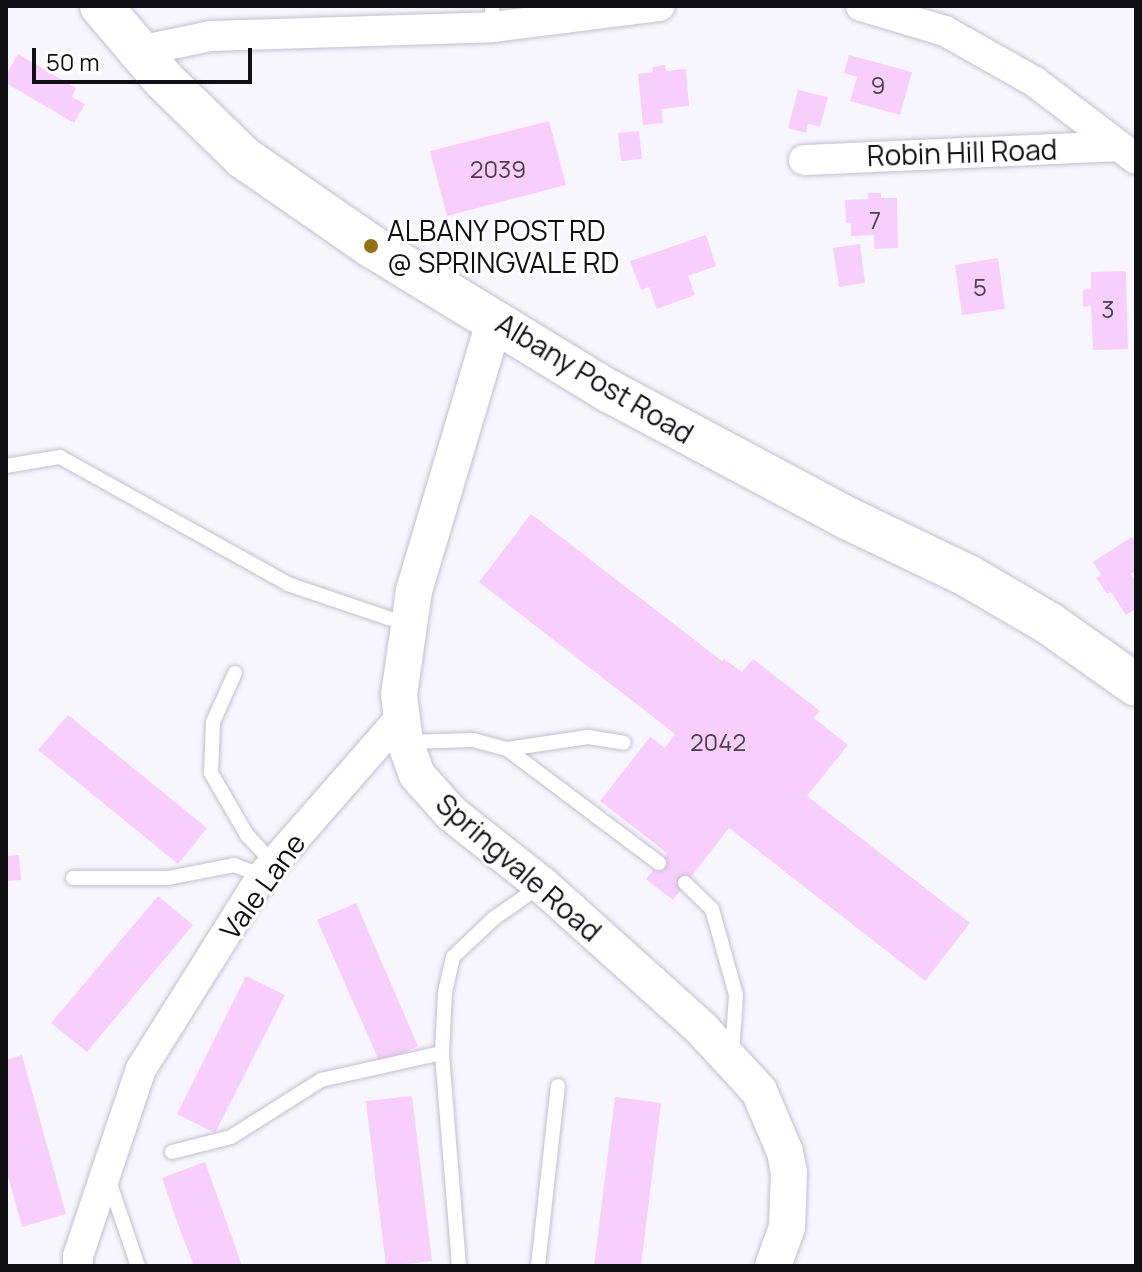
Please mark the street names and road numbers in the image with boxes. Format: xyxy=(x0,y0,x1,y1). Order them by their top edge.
street label: Robin Hill Road xyxy=(866,132,1058,172)
street label: Albany Post Road xyxy=(490,306,700,450)
street label: Springvale Road xyxy=(430,786,608,948)
street label: Vale Lane xyxy=(212,827,312,945)

